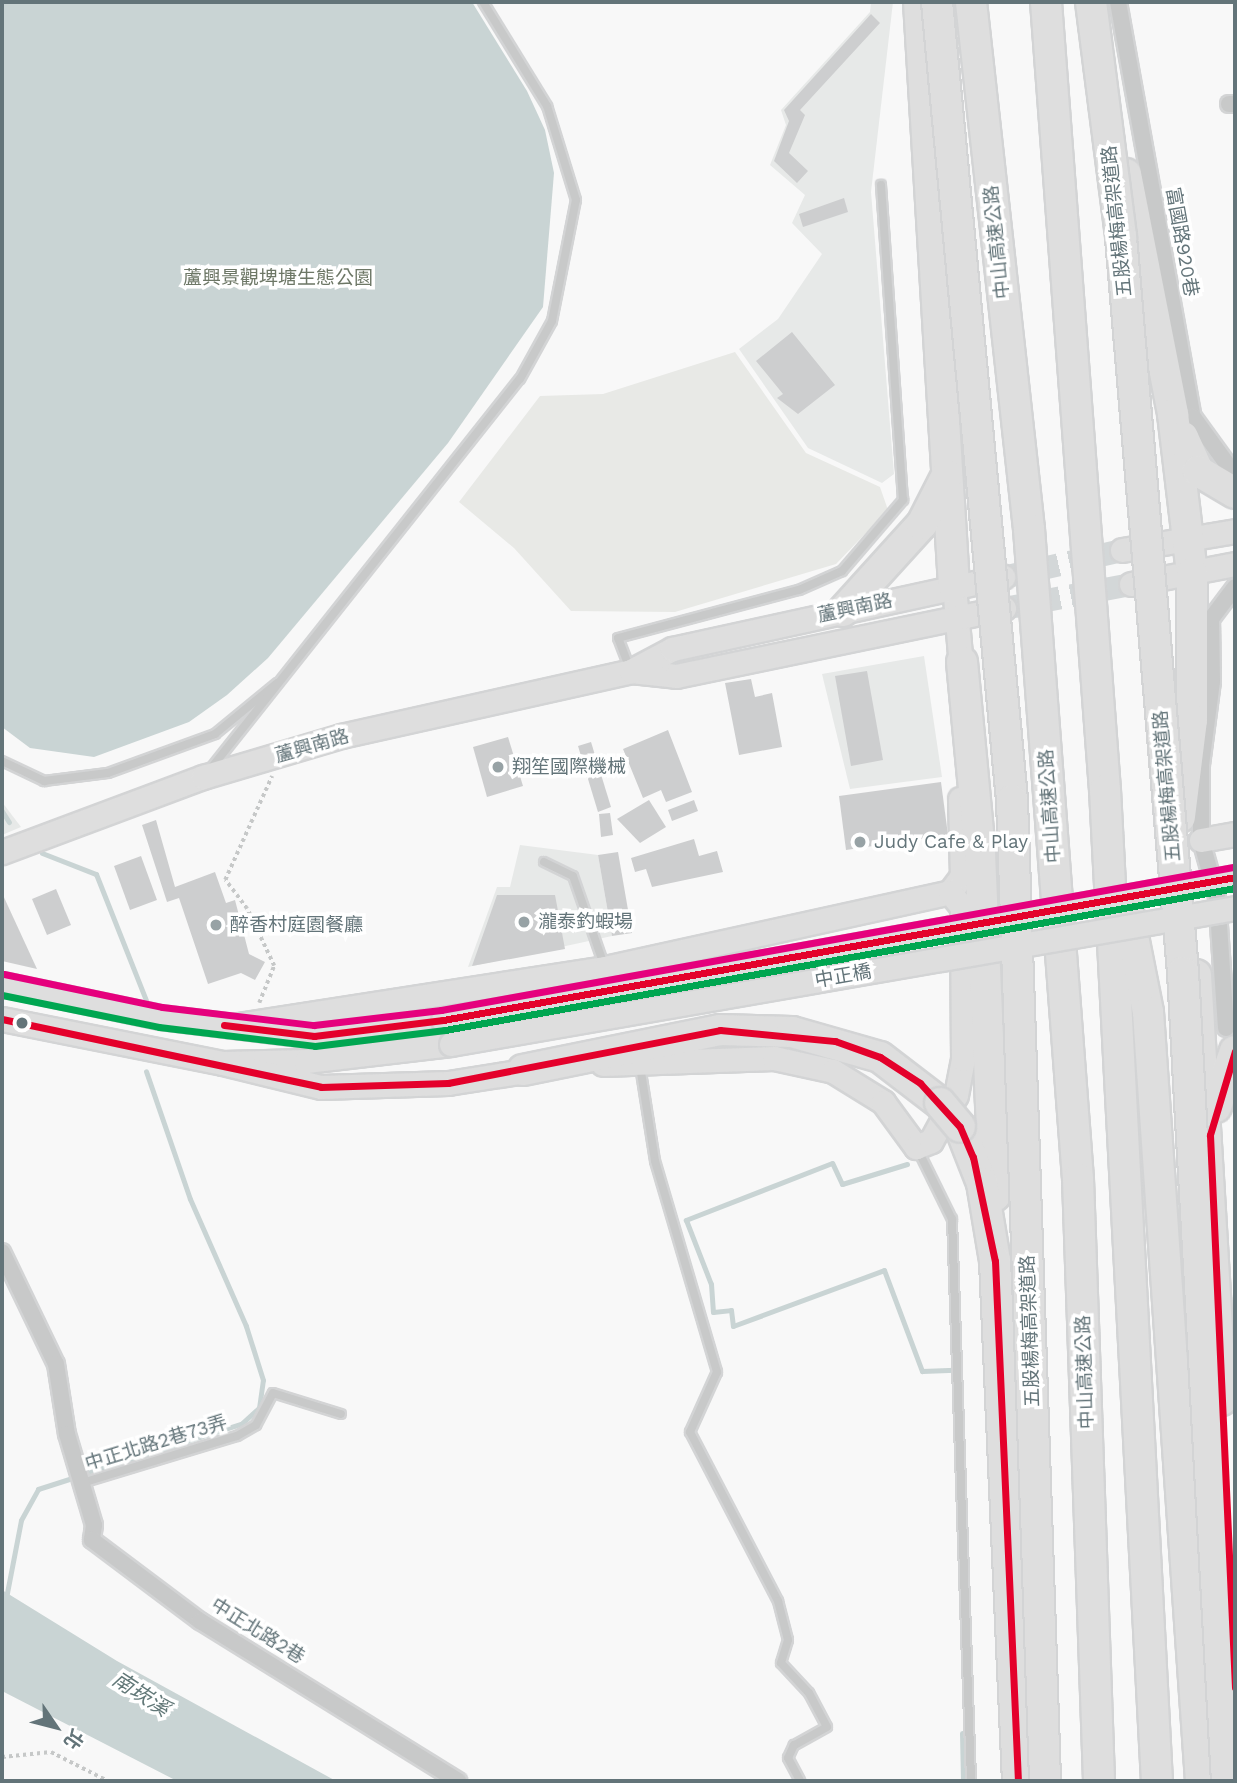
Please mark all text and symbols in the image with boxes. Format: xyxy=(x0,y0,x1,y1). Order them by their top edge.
street label: 五股楊梅高架道路 xyxy=(1098,144,1136,298)
street label: 中山高速公路 xyxy=(980,184,1014,300)
street label: 富國路920巷 xyxy=(1161,186,1203,298)
park label: 蘆興景觀埤塘生態公園 xyxy=(183,267,373,289)
street label: 蘆興南路 xyxy=(815,589,895,627)
street label: 五股楊梅高架道路 xyxy=(1149,709,1185,863)
street label: 蘆興南路 xyxy=(272,725,352,767)
street label: 中山高速公路 xyxy=(1035,748,1065,864)
place label: 翔笙國際機械 xyxy=(512,756,626,778)
marker: 翔笙國際機械 xyxy=(490,759,506,775)
place label: Judy Cafe & Play xyxy=(874,831,1029,853)
marker: Judy Cafe & Play xyxy=(852,834,868,850)
place label: 瀧泰釣蝦場 xyxy=(538,911,633,933)
place label: 醉香村庭園餐廳 xyxy=(230,914,363,936)
marker: 瀧泰釣蝦場 xyxy=(516,914,532,930)
marker: 醉香村庭園餐廳 xyxy=(208,917,224,933)
street label: 中正橋 xyxy=(813,960,873,992)
unlabelled marker xyxy=(15,1016,29,1030)
street label: 五股楊梅高架道路 xyxy=(1016,1255,1044,1407)
street label: 中山高速公路 xyxy=(1072,1315,1098,1429)
street label: 中正北路2巷73弄 xyxy=(82,1411,230,1475)
street label: 中正北路2巷 xyxy=(207,1593,309,1669)
water label: 南崁溪 xyxy=(108,1666,174,1722)
north arrow xyxy=(21,1692,91,1762)
text: 北 xyxy=(59,1725,88,1754)

